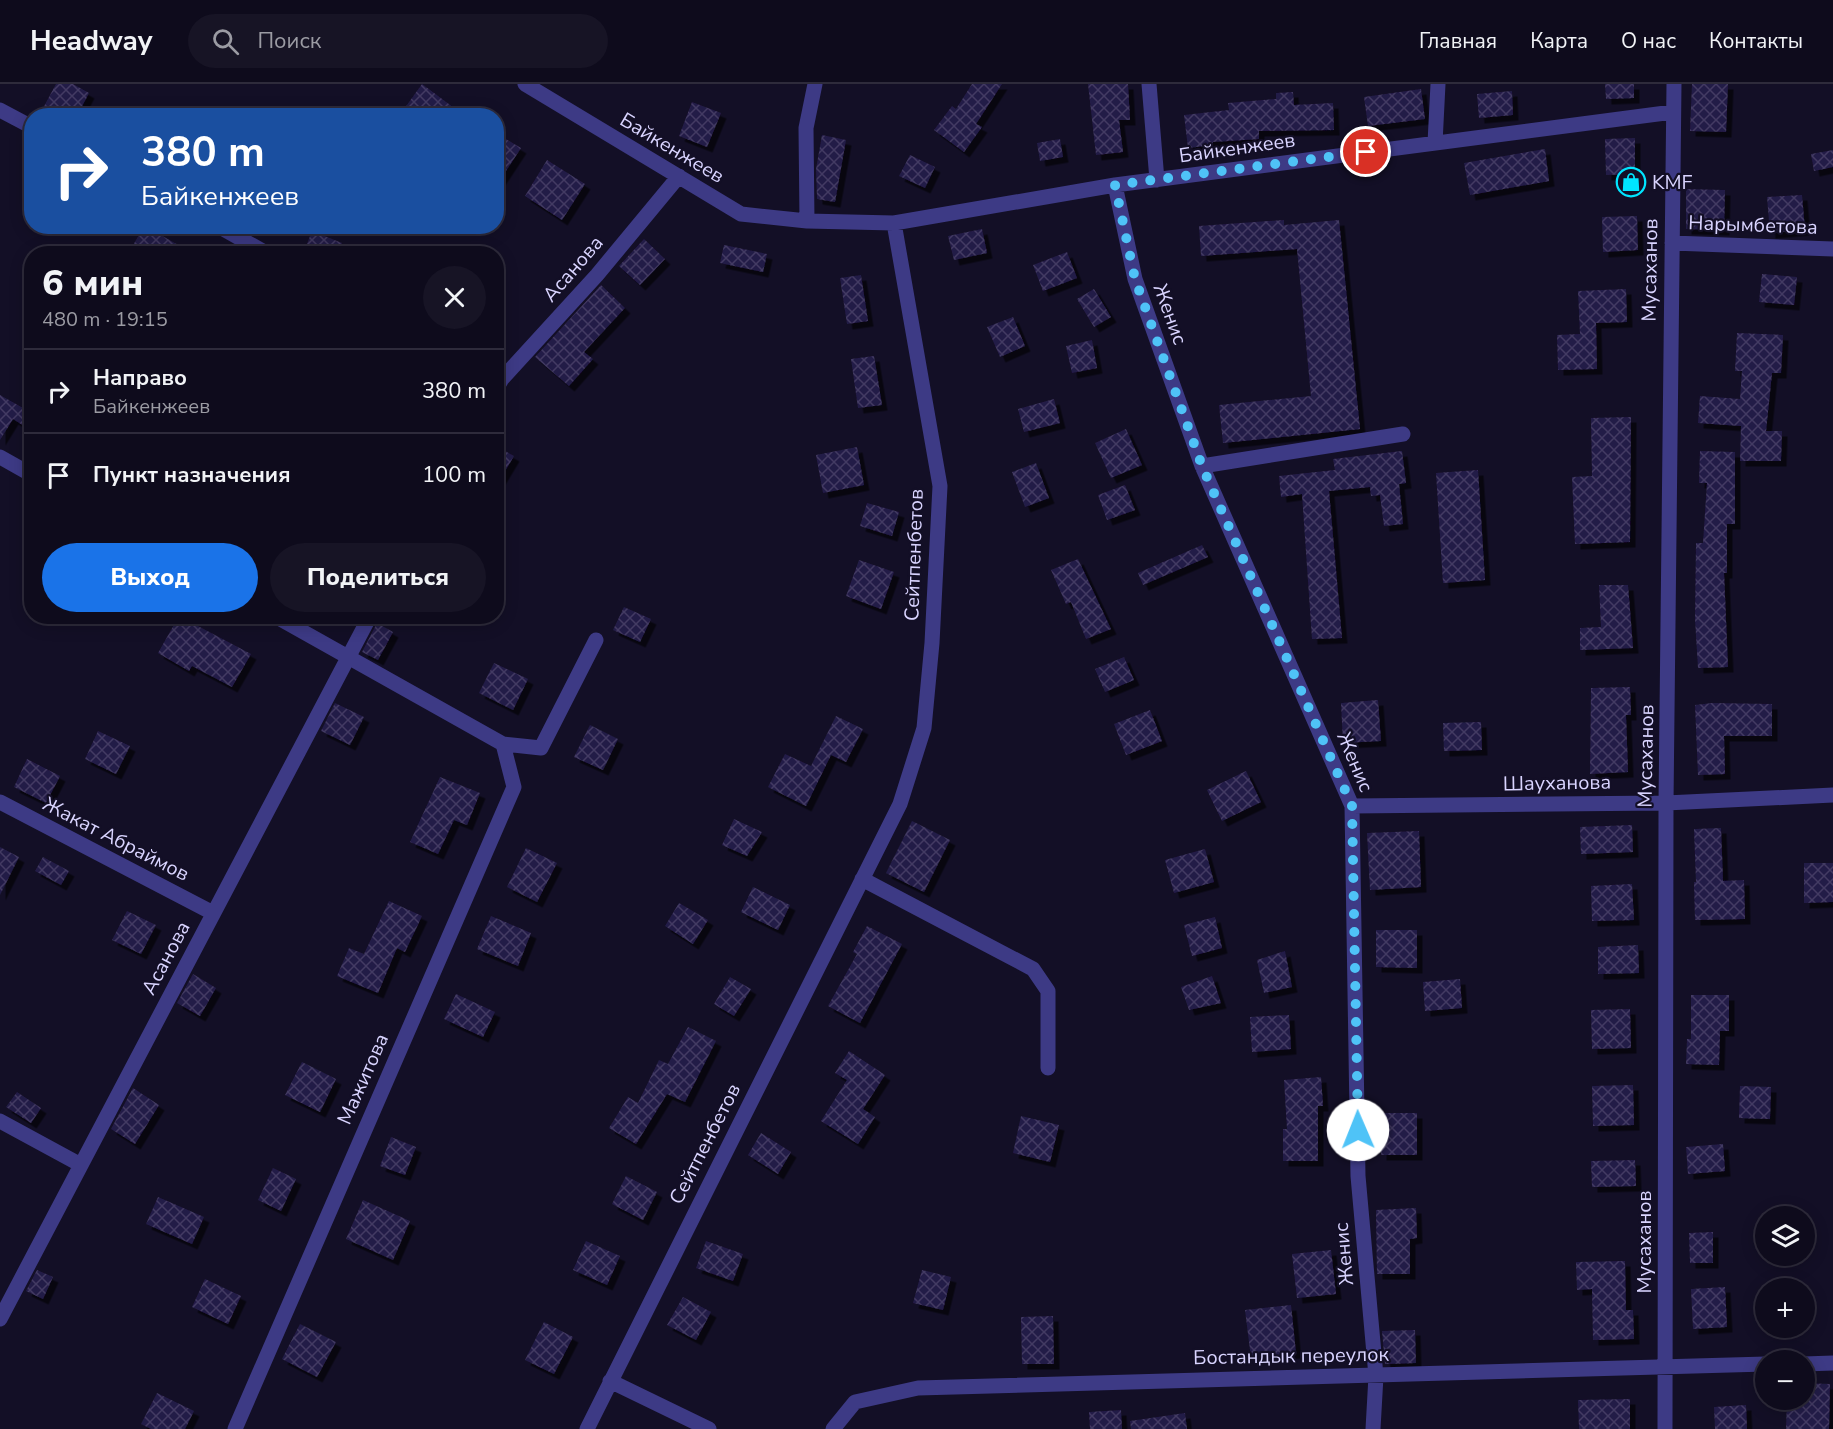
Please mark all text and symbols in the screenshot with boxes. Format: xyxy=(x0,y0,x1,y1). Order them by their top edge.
search box xyxy=(188,14,608,68)
text: Headway xyxy=(30,22,152,60)
icon: search xyxy=(209,25,242,58)
text: Поиск xyxy=(257,26,321,56)
text: Главная xyxy=(1419,27,1497,55)
text: Карта xyxy=(1530,27,1588,55)
text: О нас xyxy=(1621,27,1676,55)
text: Контакты xyxy=(1709,27,1803,55)
street label: Байкенжеев xyxy=(615,106,729,190)
text: 380 m xyxy=(141,124,265,181)
street label: Байкенжеев xyxy=(1177,126,1297,170)
pin xyxy=(1340,126,1391,177)
icon: right xyxy=(42,132,120,210)
icon: arrive xyxy=(1349,135,1382,168)
shop icon: KMF xyxy=(1615,166,1647,198)
place label: KMF xyxy=(1652,169,1693,196)
text: Байкенжеев xyxy=(141,178,299,215)
street label: Нарымбетова xyxy=(1688,209,1818,241)
street label: Мусаханов xyxy=(1636,218,1664,322)
street label: Асанова xyxy=(537,230,609,308)
text: 6 мин xyxy=(42,259,143,308)
button: close xyxy=(423,266,486,329)
street label: Женис xyxy=(1147,280,1193,348)
text: 480 m · 19:15 xyxy=(42,306,168,333)
text: Направо xyxy=(93,363,187,393)
icon: right xyxy=(42,375,75,408)
text: 380 m xyxy=(422,376,486,406)
text: Байкенжеев xyxy=(93,393,210,420)
icon: arrive xyxy=(42,459,75,492)
text: Пункт назначения xyxy=(93,460,291,490)
text: 100 m xyxy=(422,460,486,490)
street label: Сейтпенбетов xyxy=(898,488,930,622)
button: Выход xyxy=(42,543,258,612)
button: Поделиться xyxy=(270,543,486,612)
street label: Мусаханов xyxy=(1632,704,1660,808)
street label: Женис xyxy=(1330,728,1380,796)
street label: Шауханова xyxy=(1503,769,1611,797)
street label: Жакат Абраймов xyxy=(38,790,194,888)
street label: Асанова xyxy=(135,917,197,999)
street label: Мажитова xyxy=(331,1029,395,1129)
street label: Сейтпенбетов xyxy=(663,1079,747,1209)
position arrow xyxy=(1326,1098,1390,1162)
street label: Мусаханов xyxy=(1631,1190,1658,1294)
map controls xyxy=(1755,1206,1815,1410)
button: layers xyxy=(1755,1206,1815,1266)
street label: Женис xyxy=(1328,1221,1360,1287)
button: + xyxy=(1755,1278,1815,1338)
street label: Бостандык переулок xyxy=(1193,1341,1390,1371)
button: − xyxy=(1755,1350,1815,1410)

